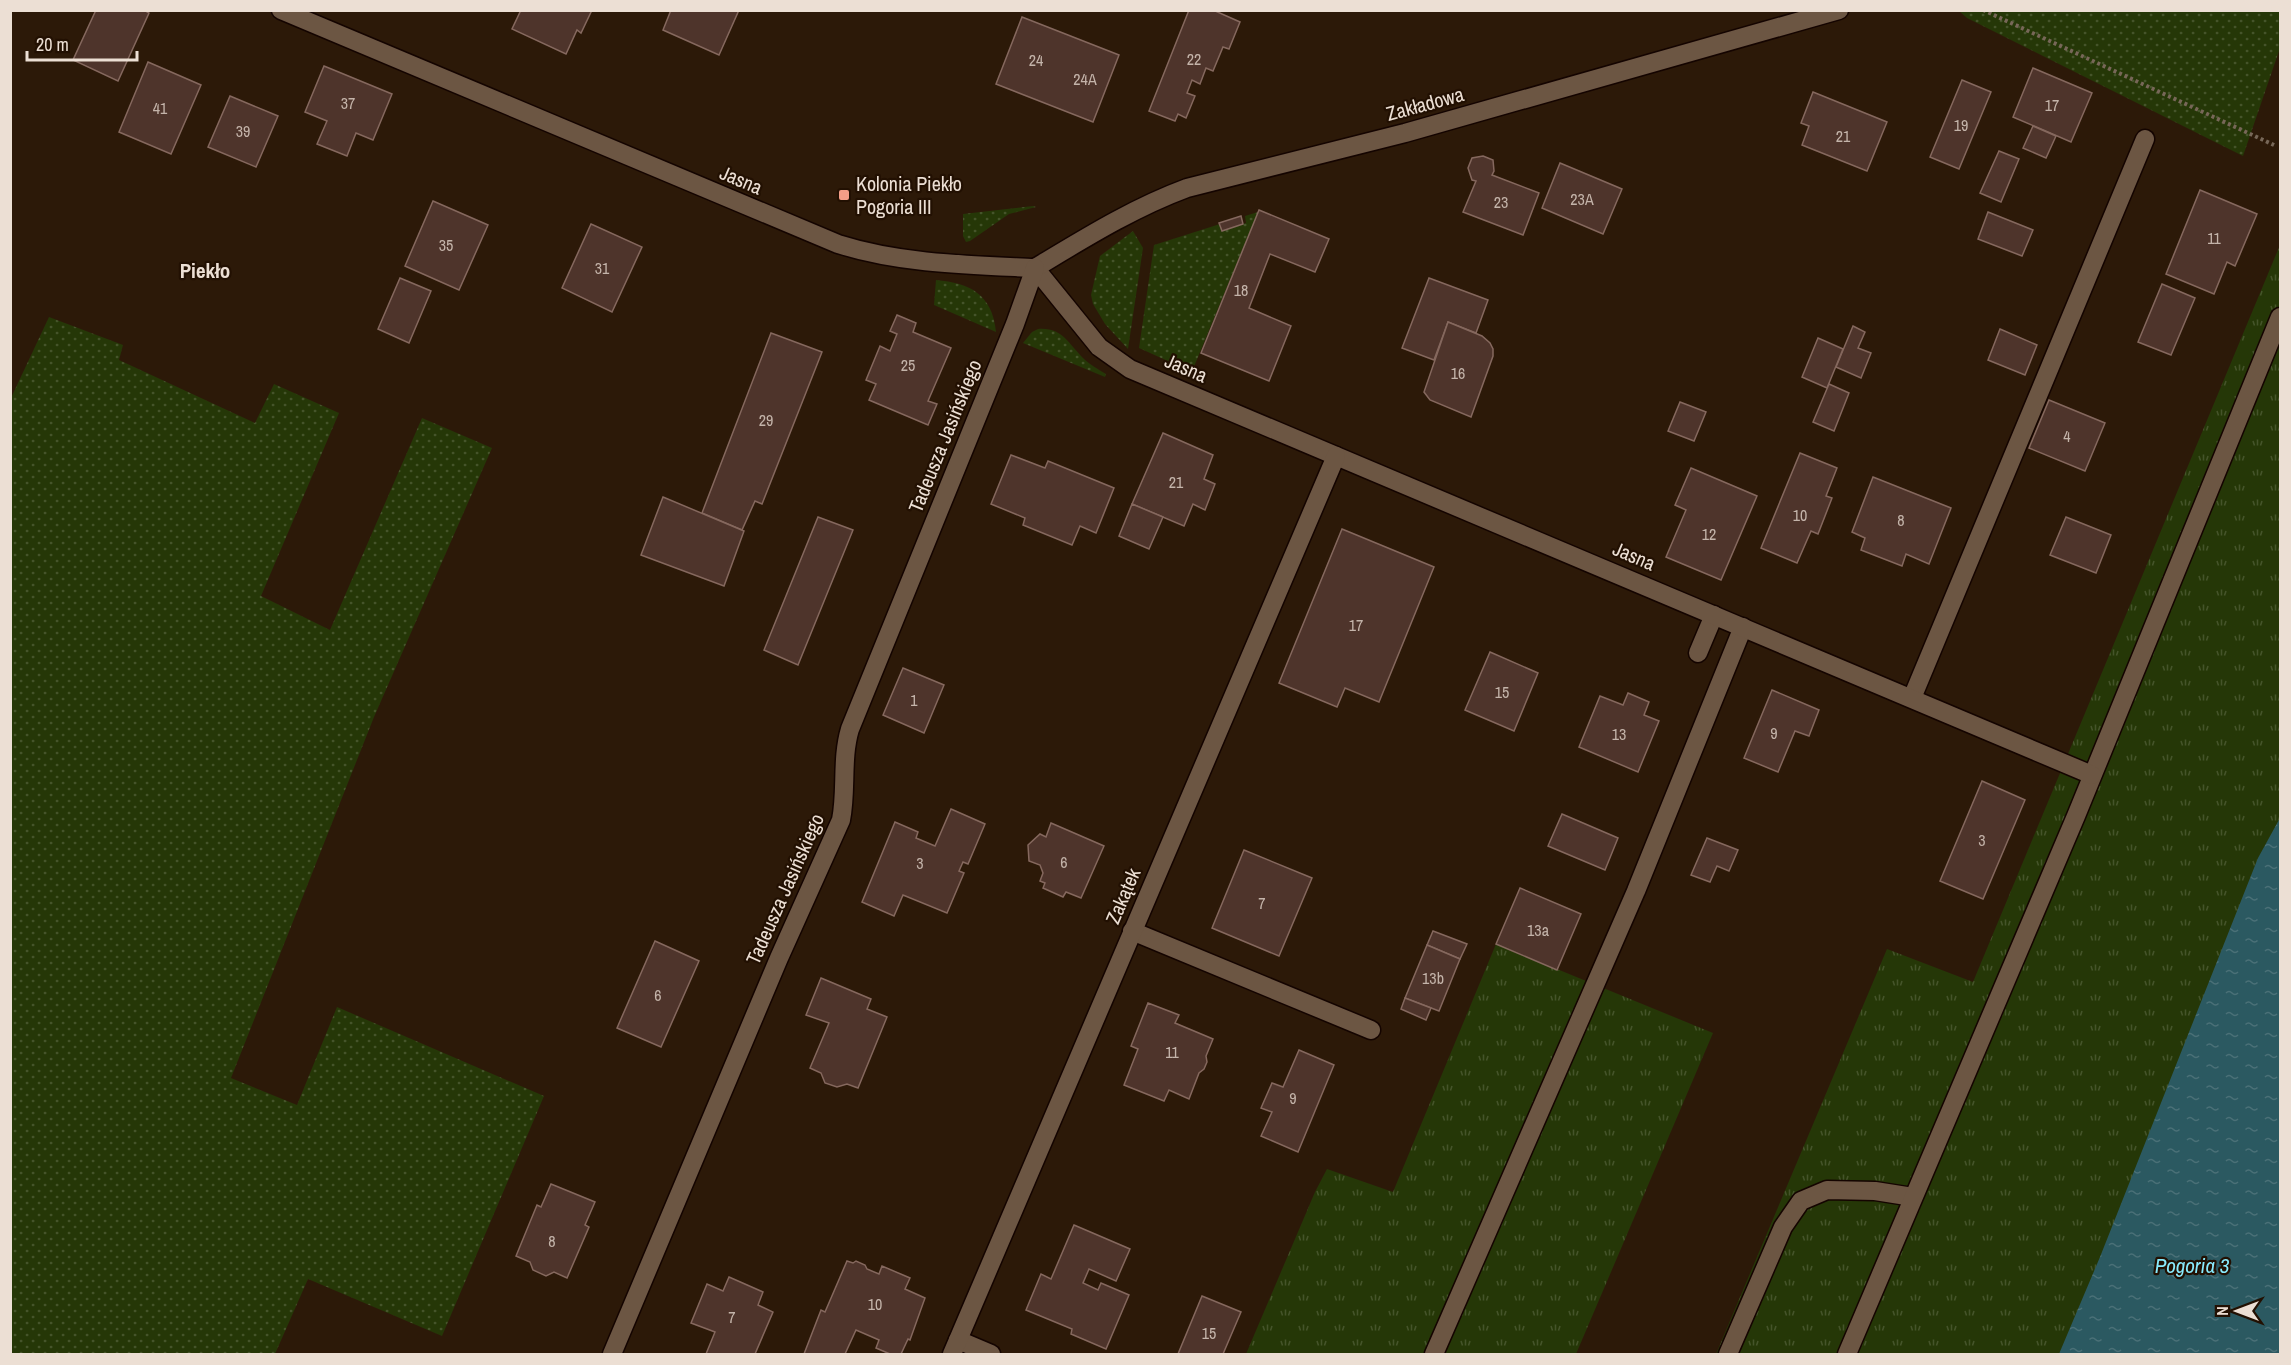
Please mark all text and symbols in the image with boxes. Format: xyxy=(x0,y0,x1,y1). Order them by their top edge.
scale bar xyxy=(27,24,136,62)
text: 20 m xyxy=(36,32,69,57)
house number: 22 xyxy=(1187,48,1201,70)
house number: 24 xyxy=(1029,49,1043,71)
house number: 24A xyxy=(1073,68,1097,90)
street label: Zakładowa xyxy=(1383,80,1467,127)
house number: 37 xyxy=(341,92,355,114)
house number: 17 xyxy=(2045,94,2059,116)
house number: 41 xyxy=(153,97,168,119)
house number: 19 xyxy=(1954,114,1968,136)
house number: 39 xyxy=(236,120,250,142)
house number: 21 xyxy=(1836,125,1851,147)
street label: Jasna xyxy=(716,159,767,201)
place label: Kolonia Piekło Pogoria III xyxy=(856,170,962,220)
marker: Kolonia Piekło Pogoria III xyxy=(837,188,851,202)
house number: 23A xyxy=(1570,188,1594,210)
house number: 23 xyxy=(1494,191,1508,213)
house number: 11 xyxy=(2207,227,2222,249)
house number: 35 xyxy=(439,234,453,256)
district label: Piekło xyxy=(180,256,230,285)
house number: 31 xyxy=(595,257,610,279)
house number: 18 xyxy=(1234,279,1248,301)
street label: Jasna xyxy=(1161,347,1212,389)
house number: 25 xyxy=(901,354,915,376)
street label: Tadeusza Jasińskiego xyxy=(902,355,988,516)
house number: 16 xyxy=(1451,362,1465,384)
house number: 29 xyxy=(759,409,773,431)
house number: 4 xyxy=(2063,425,2071,447)
house number: 21 xyxy=(1169,471,1184,493)
house number: 10 xyxy=(1793,504,1807,526)
house number: 8 xyxy=(1897,509,1905,531)
house number: 12 xyxy=(1702,523,1716,545)
street label: Jasna xyxy=(1609,535,1660,577)
house number: 17 xyxy=(1349,614,1363,636)
house number: 15 xyxy=(1495,681,1509,703)
house number: 1 xyxy=(910,689,918,711)
house number: 9 xyxy=(1770,722,1778,744)
house number: 13 xyxy=(1612,723,1626,745)
street label: Tadeusza Jasińskiego xyxy=(739,809,830,969)
house number: 3 xyxy=(1978,829,1986,851)
house number: 6 xyxy=(1060,851,1068,873)
house number: 3 xyxy=(916,852,924,874)
street label: Zakątek xyxy=(1099,863,1147,928)
house number: 7 xyxy=(1258,892,1266,914)
house number: 13a xyxy=(1527,919,1550,941)
house number: 13b xyxy=(1422,967,1444,989)
house number: 6 xyxy=(654,984,662,1006)
house number: 11 xyxy=(1165,1041,1180,1063)
house number: 9 xyxy=(1289,1087,1297,1109)
house number: 8 xyxy=(548,1230,556,1252)
water label: Pogoria 3 xyxy=(2155,1251,2230,1280)
north arrow xyxy=(2207,1281,2267,1341)
house number: 10 xyxy=(868,1293,882,1315)
house number: 7 xyxy=(728,1306,736,1328)
text: N xyxy=(2211,1306,2233,1316)
house number: 15 xyxy=(1202,1322,1216,1344)

